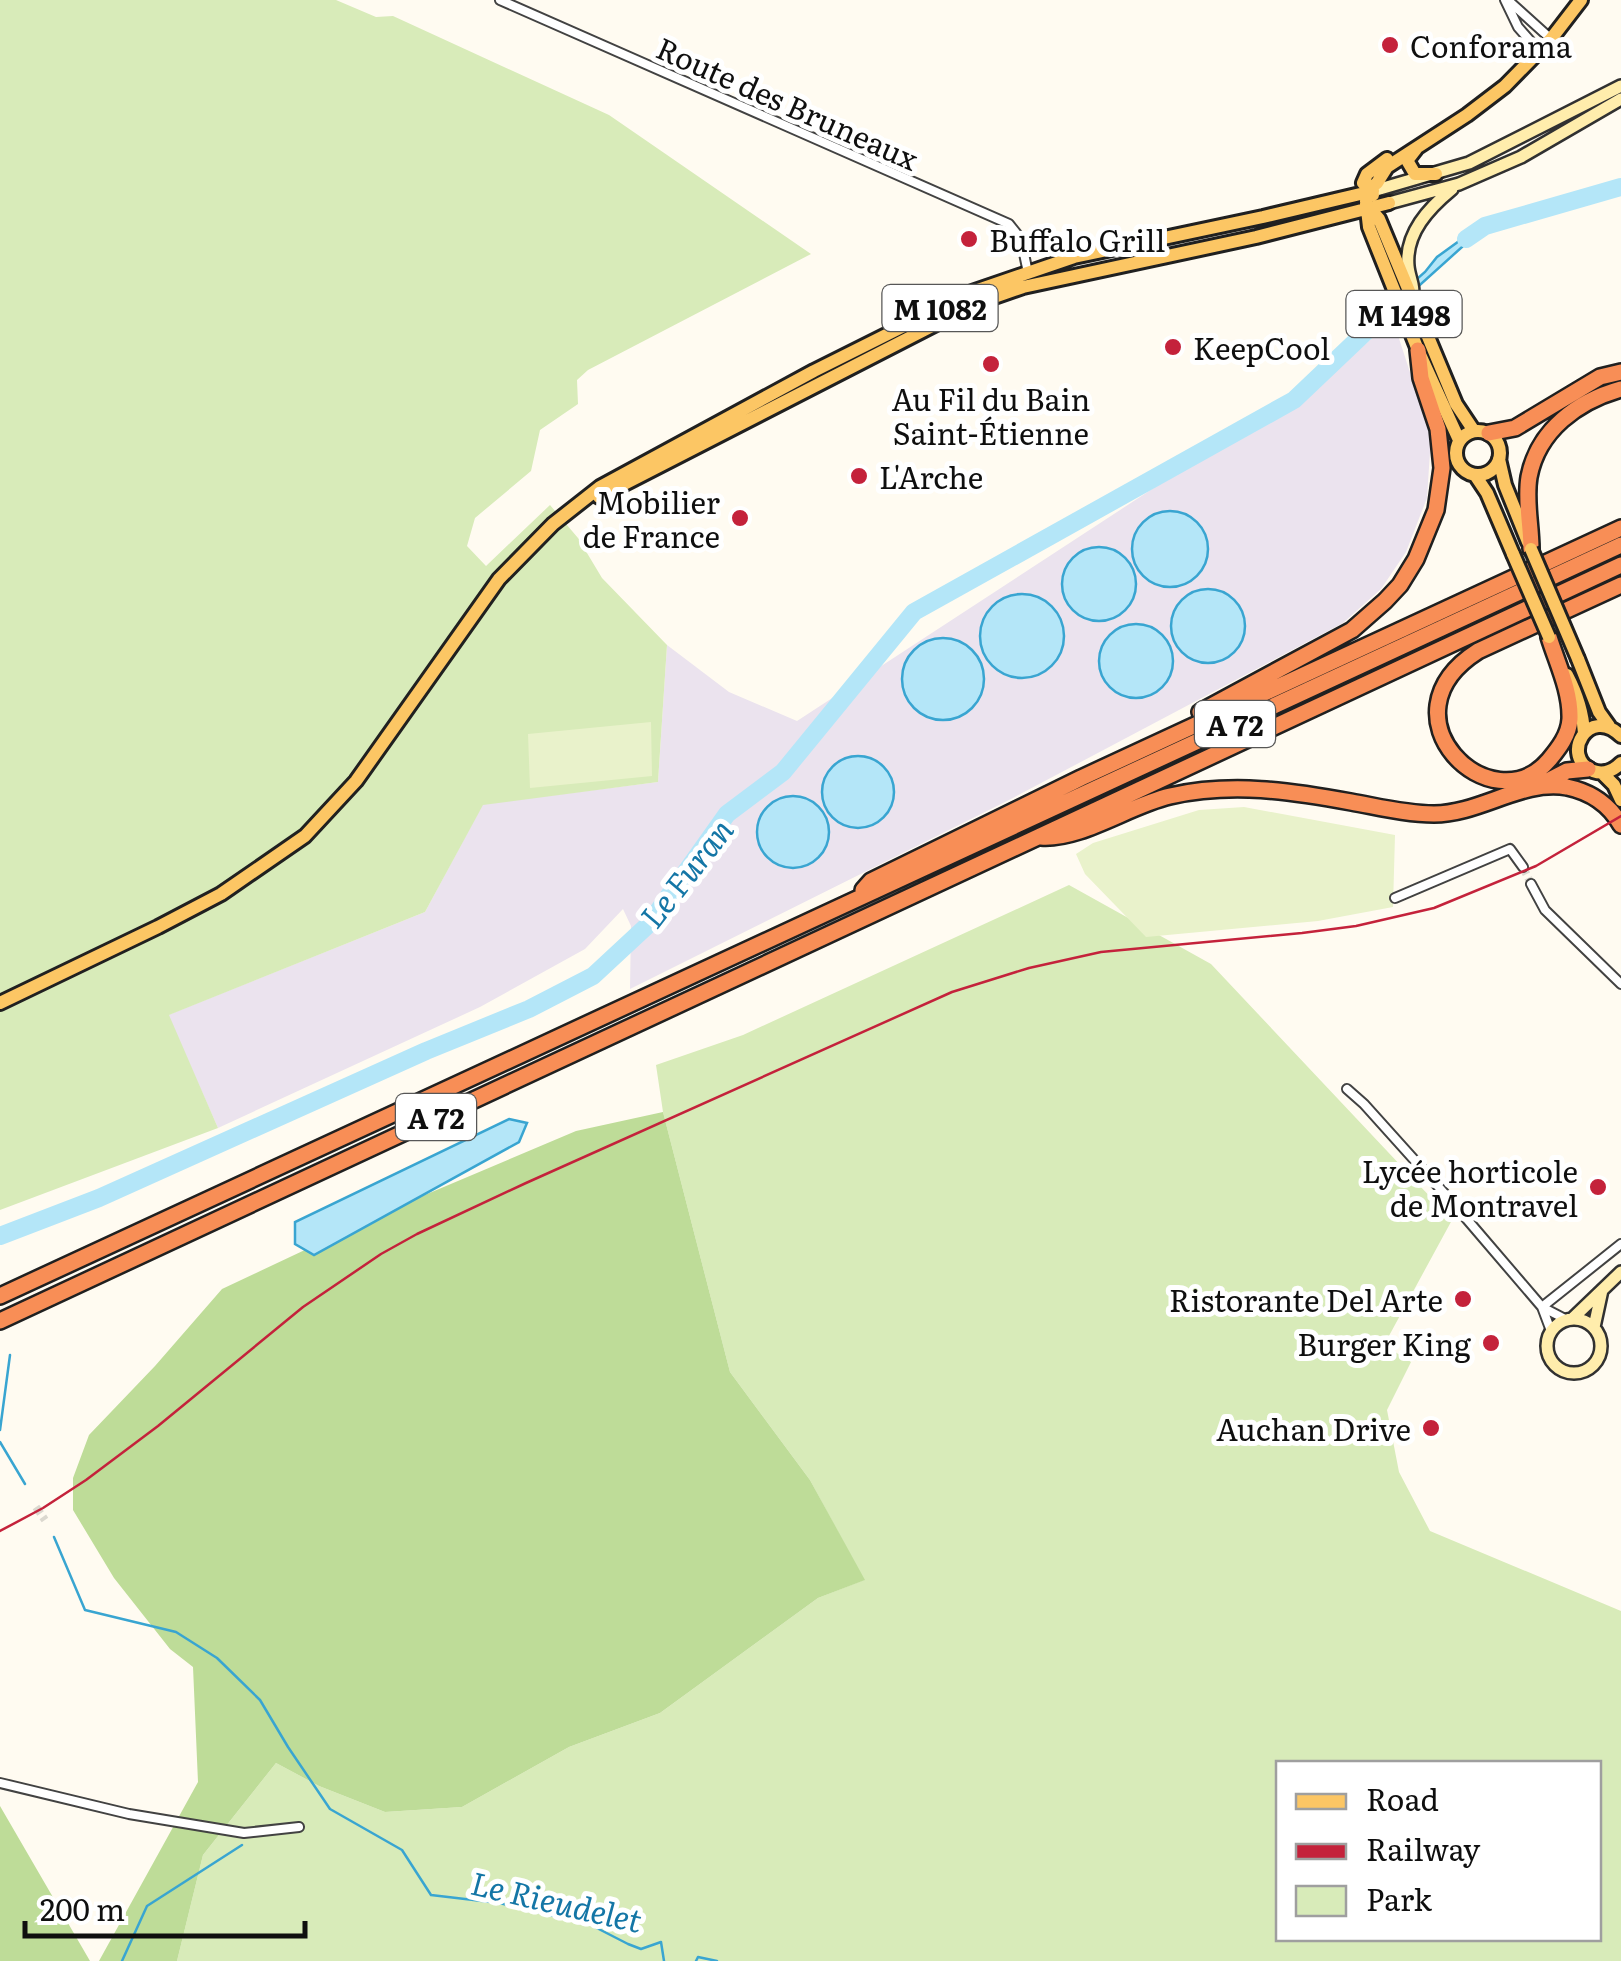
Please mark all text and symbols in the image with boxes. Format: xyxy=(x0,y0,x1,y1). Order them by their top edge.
place label: Conforama xyxy=(1410,23,1573,67)
street label: Route des Bruneaux xyxy=(650,24,926,180)
marker: Conforama xyxy=(1379,34,1401,56)
place label: Buffalo Grill xyxy=(989,217,1165,261)
marker: Buffalo Grill xyxy=(958,228,980,250)
road number: M 1082 xyxy=(882,285,998,331)
road number: M 1498 xyxy=(1346,291,1462,337)
place label: KeepCool xyxy=(1193,325,1330,369)
marker: KeepCool xyxy=(1162,336,1184,358)
marker: Au Fil du Bain Saint-Étienne xyxy=(980,353,1002,375)
place label: Au Fil du Bain Saint-Étienne xyxy=(892,376,1090,454)
place label: L'Arche xyxy=(879,454,983,498)
marker: L'Arche xyxy=(848,465,870,487)
place label: Mobilier de France xyxy=(582,479,720,557)
marker: Mobilier de France xyxy=(729,507,751,529)
road number: A 72 xyxy=(1195,701,1275,747)
water label: Le Furan xyxy=(627,807,743,937)
road number: A 72 xyxy=(396,1094,476,1140)
place label: Lycée horticole de Montravel xyxy=(1362,1148,1578,1226)
marker: Lycée horticole de Montravel xyxy=(1587,1176,1609,1198)
place label: Ristorante Del Arte xyxy=(1169,1277,1443,1321)
marker: Ristorante Del Arte xyxy=(1452,1288,1474,1310)
place label: Burger King xyxy=(1297,1321,1471,1365)
marker: Burger King xyxy=(1480,1332,1502,1354)
place label: Auchan Drive xyxy=(1216,1406,1411,1450)
marker: Auchan Drive xyxy=(1420,1417,1442,1439)
legend xyxy=(1276,1761,1601,1941)
text: Road xyxy=(1366,1776,1439,1820)
text: Railway xyxy=(1366,1826,1481,1870)
water label: Le Rieudelet xyxy=(467,1857,647,1943)
scale bar xyxy=(25,1876,305,1938)
text: Park xyxy=(1366,1876,1433,1920)
text: 200 m xyxy=(40,1886,125,1930)

